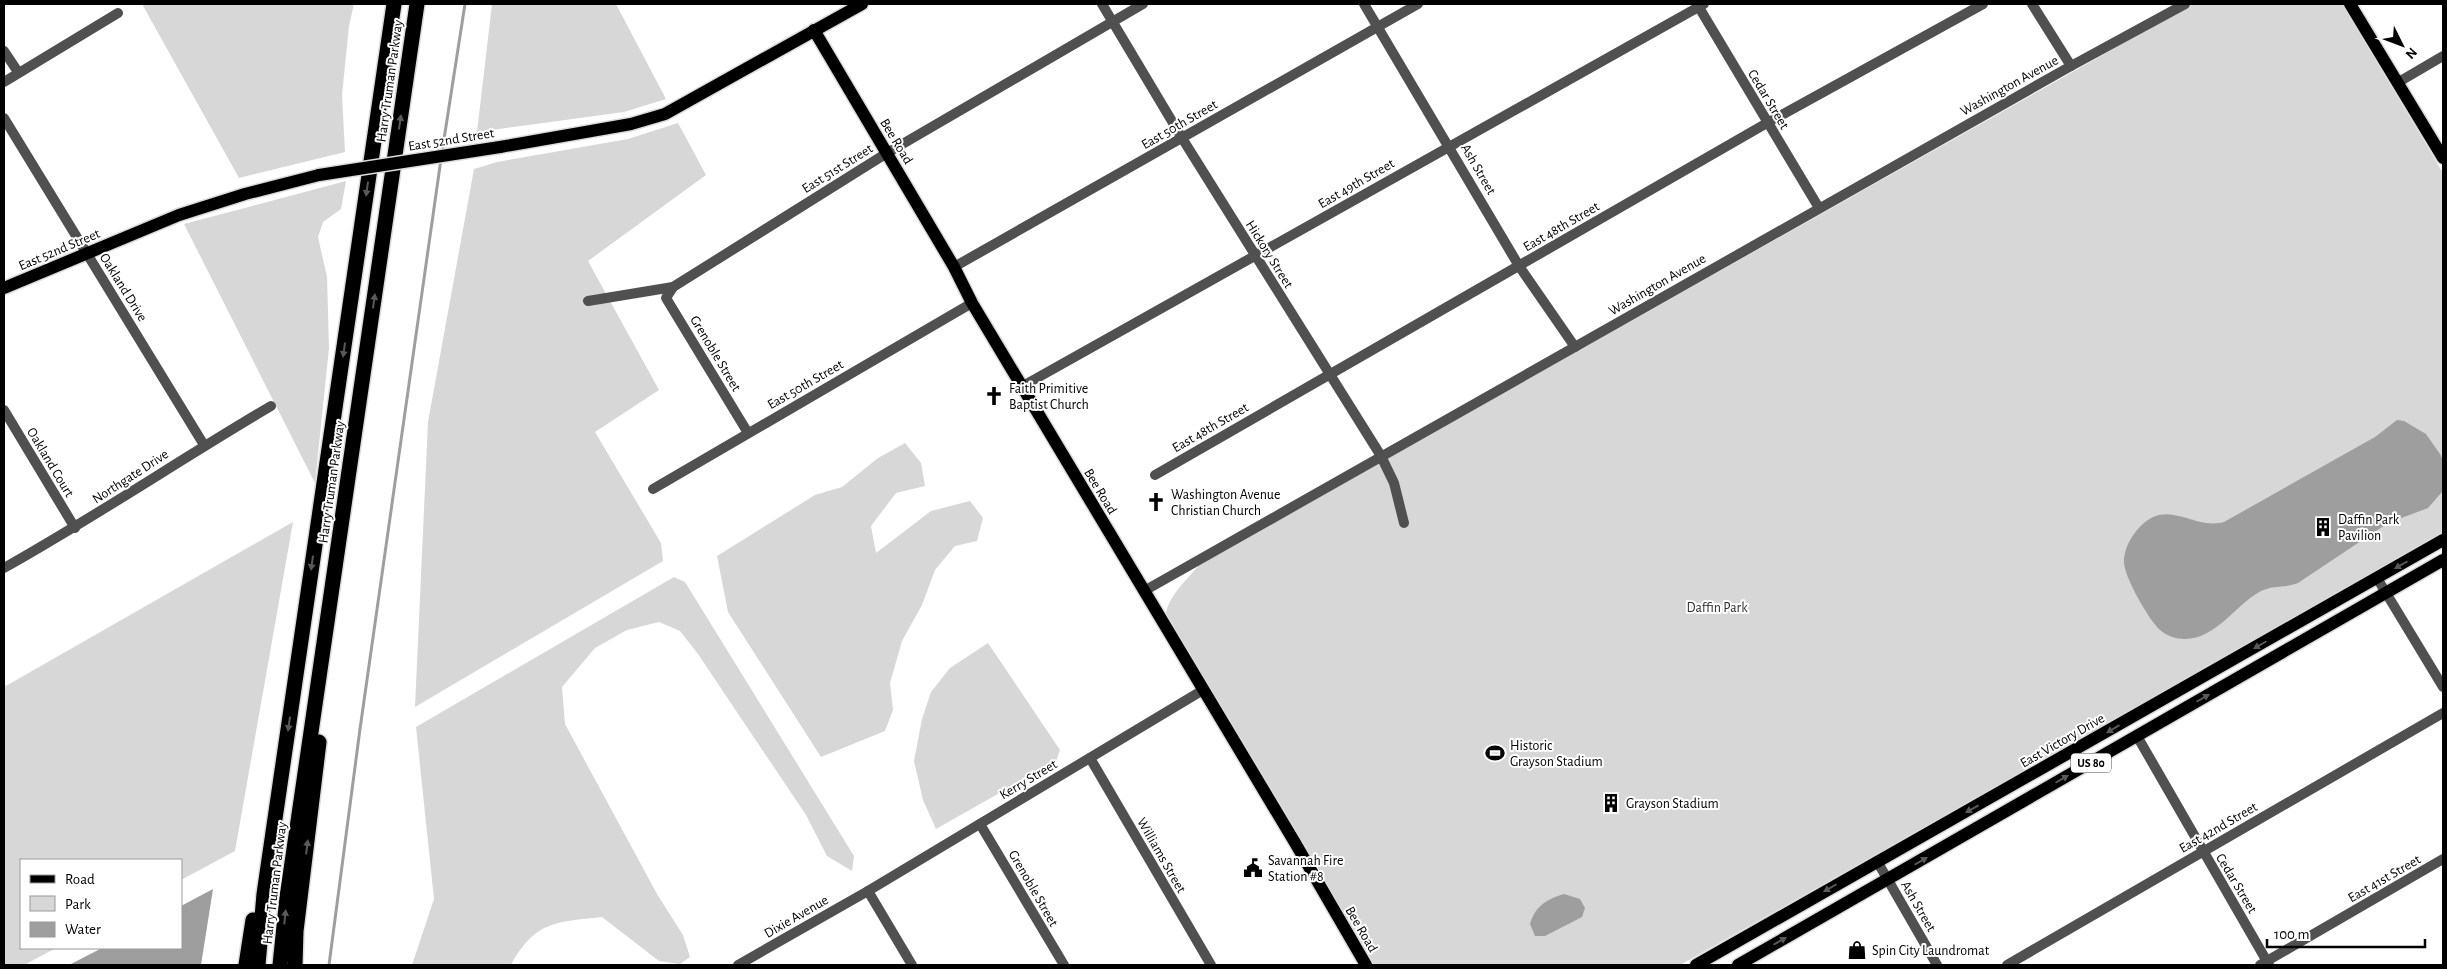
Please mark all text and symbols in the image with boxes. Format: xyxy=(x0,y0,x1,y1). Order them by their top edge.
street label: Harry Truman Parkway xyxy=(374,19,406,143)
north arrow xyxy=(2377,20,2427,70)
text: N xyxy=(2402,45,2419,61)
street label: Washington Avenue xyxy=(1958,53,2061,119)
street label: Cedar Street xyxy=(1745,67,1792,132)
street label: East 50th Street xyxy=(1139,97,1220,152)
one-way arrow xyxy=(396,114,404,130)
street label: Bee Road xyxy=(877,116,915,167)
street label: East 52nd Street xyxy=(407,126,496,154)
street label: East 51st Street xyxy=(800,141,876,196)
street label: Ash Street xyxy=(1458,142,1498,198)
street label: East 49th Street xyxy=(1316,156,1397,211)
one-way arrow xyxy=(363,182,371,198)
street label: East 48th Street xyxy=(1521,199,1602,254)
street label: Hickory Street xyxy=(1243,218,1296,291)
street label: East 52nd Street xyxy=(17,226,103,273)
street label: Oakland Drive xyxy=(97,251,150,324)
street label: Washington Avenue xyxy=(1607,251,1708,318)
one-way arrow xyxy=(370,292,378,308)
street label: Grenoble Street xyxy=(687,313,743,394)
one-way arrow xyxy=(339,342,347,358)
street label: East 50th Street xyxy=(765,357,846,412)
place label: Faith Primitive Baptist Church xyxy=(1009,382,1089,412)
church icon: Faith Primitive Baptist Church xyxy=(983,385,1005,407)
street label: East 48th Street xyxy=(1170,400,1251,455)
street label: Harry Truman Parkway xyxy=(316,420,348,544)
street label: Oakland Court xyxy=(24,425,77,500)
street label: Northgate Drive xyxy=(90,447,171,507)
street label: Bee Road xyxy=(1081,466,1119,517)
place label: Washington Avenue Christian Church xyxy=(1171,488,1280,518)
church icon: Washington Avenue Christian Church xyxy=(1145,491,1167,513)
place label: Daffin Park Pavilion xyxy=(2338,513,2400,543)
building icon: Daffin Park Pavilion xyxy=(2312,516,2334,538)
one-way arrow xyxy=(308,555,316,571)
one-way arrow xyxy=(2394,560,2408,569)
park label: Daffin Park xyxy=(1686,601,1748,615)
one-way arrow xyxy=(2253,641,2266,650)
one-way arrow xyxy=(2196,694,2209,703)
street label: East Victory Drive xyxy=(2018,711,2107,771)
one-way arrow xyxy=(285,716,293,732)
one-way arrow xyxy=(2107,724,2120,733)
place label: Historic Grayson Stadium xyxy=(1510,739,1603,769)
sports icon: Historic Grayson Stadium xyxy=(1484,742,1506,764)
road number: US 80 xyxy=(2071,754,2111,772)
street label: Kerry Street xyxy=(997,757,1060,802)
one-way arrow xyxy=(2055,775,2068,784)
building icon: Grayson Stadium xyxy=(1600,792,1622,814)
place label: Grayson Stadium xyxy=(1626,797,1719,811)
street label: East 42nd Street xyxy=(2177,800,2260,856)
one-way arrow xyxy=(1965,804,1978,813)
street label: Williams Street xyxy=(1134,816,1189,896)
street label: Harry Truman Parkway xyxy=(261,821,289,945)
one-way arrow xyxy=(303,839,311,855)
street label: Grenoble Street xyxy=(1006,848,1061,930)
street label: Cedar Street xyxy=(2213,851,2260,916)
street label: East 41st Street xyxy=(2346,852,2424,905)
place label: Savannah Fire Station #8 xyxy=(1268,854,1343,884)
one-way arrow xyxy=(1914,856,1928,865)
public building icon: Savannah Fire Station #8 xyxy=(1242,857,1264,879)
legend xyxy=(20,859,182,949)
text: Road xyxy=(65,872,95,887)
street label: Ash Street xyxy=(1898,879,1938,935)
one-way arrow xyxy=(1822,884,1837,892)
street label: Dixie Avenue xyxy=(762,893,831,941)
text: Park xyxy=(65,897,91,912)
street label: Bee Road xyxy=(1342,904,1380,955)
one-way arrow xyxy=(281,908,289,924)
scale bar xyxy=(2267,916,2424,948)
text: Water xyxy=(65,922,101,937)
text: 100 m xyxy=(2274,927,2309,942)
one-way arrow xyxy=(1773,937,1787,945)
shop icon: Spin City Laundromat xyxy=(1846,939,1868,961)
place label: Spin City Laundromat xyxy=(1872,944,1990,958)

